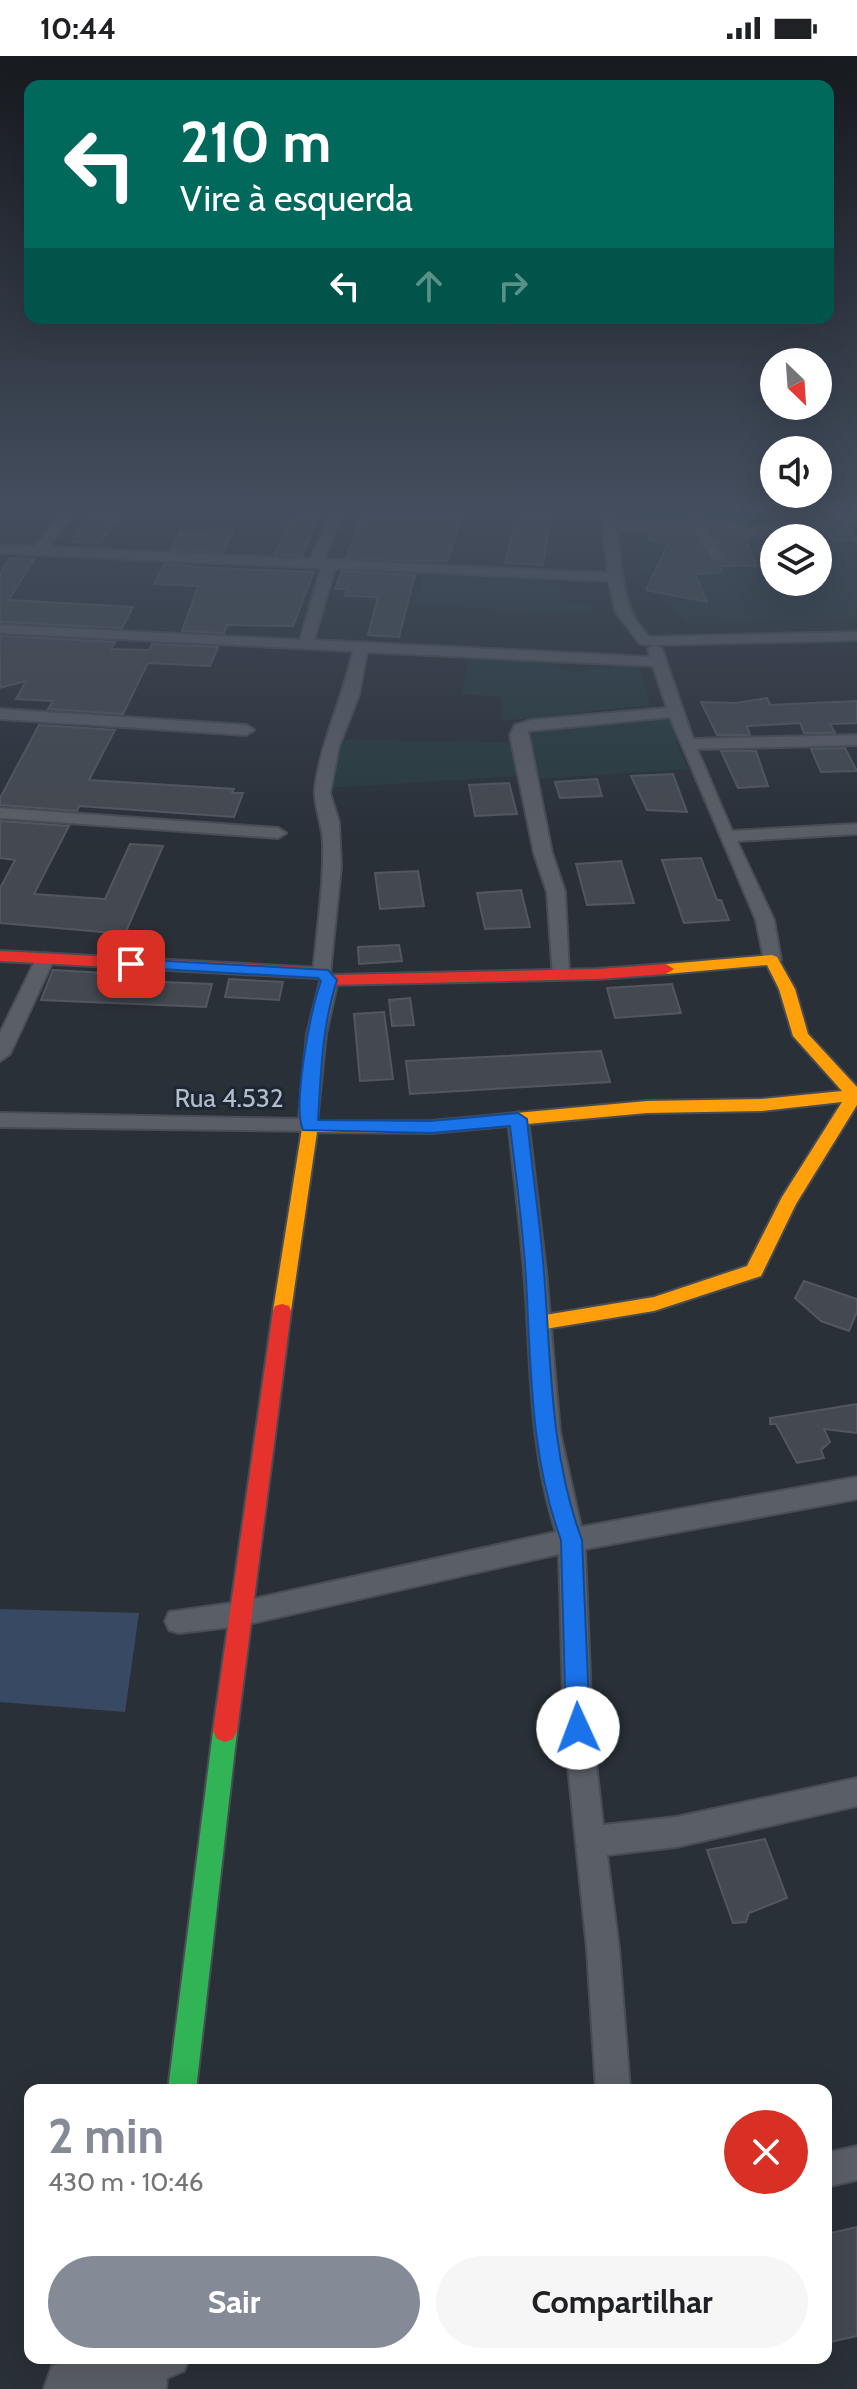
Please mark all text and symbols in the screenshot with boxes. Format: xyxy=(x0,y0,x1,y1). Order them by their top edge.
text: 10:44 xyxy=(40,10,116,47)
text: 210 m xyxy=(180,108,331,176)
icon: left xyxy=(48,112,152,216)
text: Vire à esquerda xyxy=(180,176,413,220)
icon: left xyxy=(323,264,367,308)
icon: ahead xyxy=(407,264,451,308)
icon: right xyxy=(491,264,535,308)
north arrow xyxy=(760,348,832,420)
map controls xyxy=(760,348,832,596)
button: sound xyxy=(760,436,832,508)
button: layers xyxy=(760,524,832,596)
pin xyxy=(97,930,165,998)
icon: arrive xyxy=(109,942,153,986)
street label: Rua 4.532 xyxy=(174,1082,284,1114)
position arrow xyxy=(536,1686,620,1770)
text: 2 min xyxy=(48,2107,164,2165)
button: close xyxy=(724,2110,808,2194)
text: 430 m · 10:46 xyxy=(48,2166,204,2198)
button: Sair xyxy=(48,2256,420,2348)
button: Compartilhar xyxy=(436,2256,808,2348)

